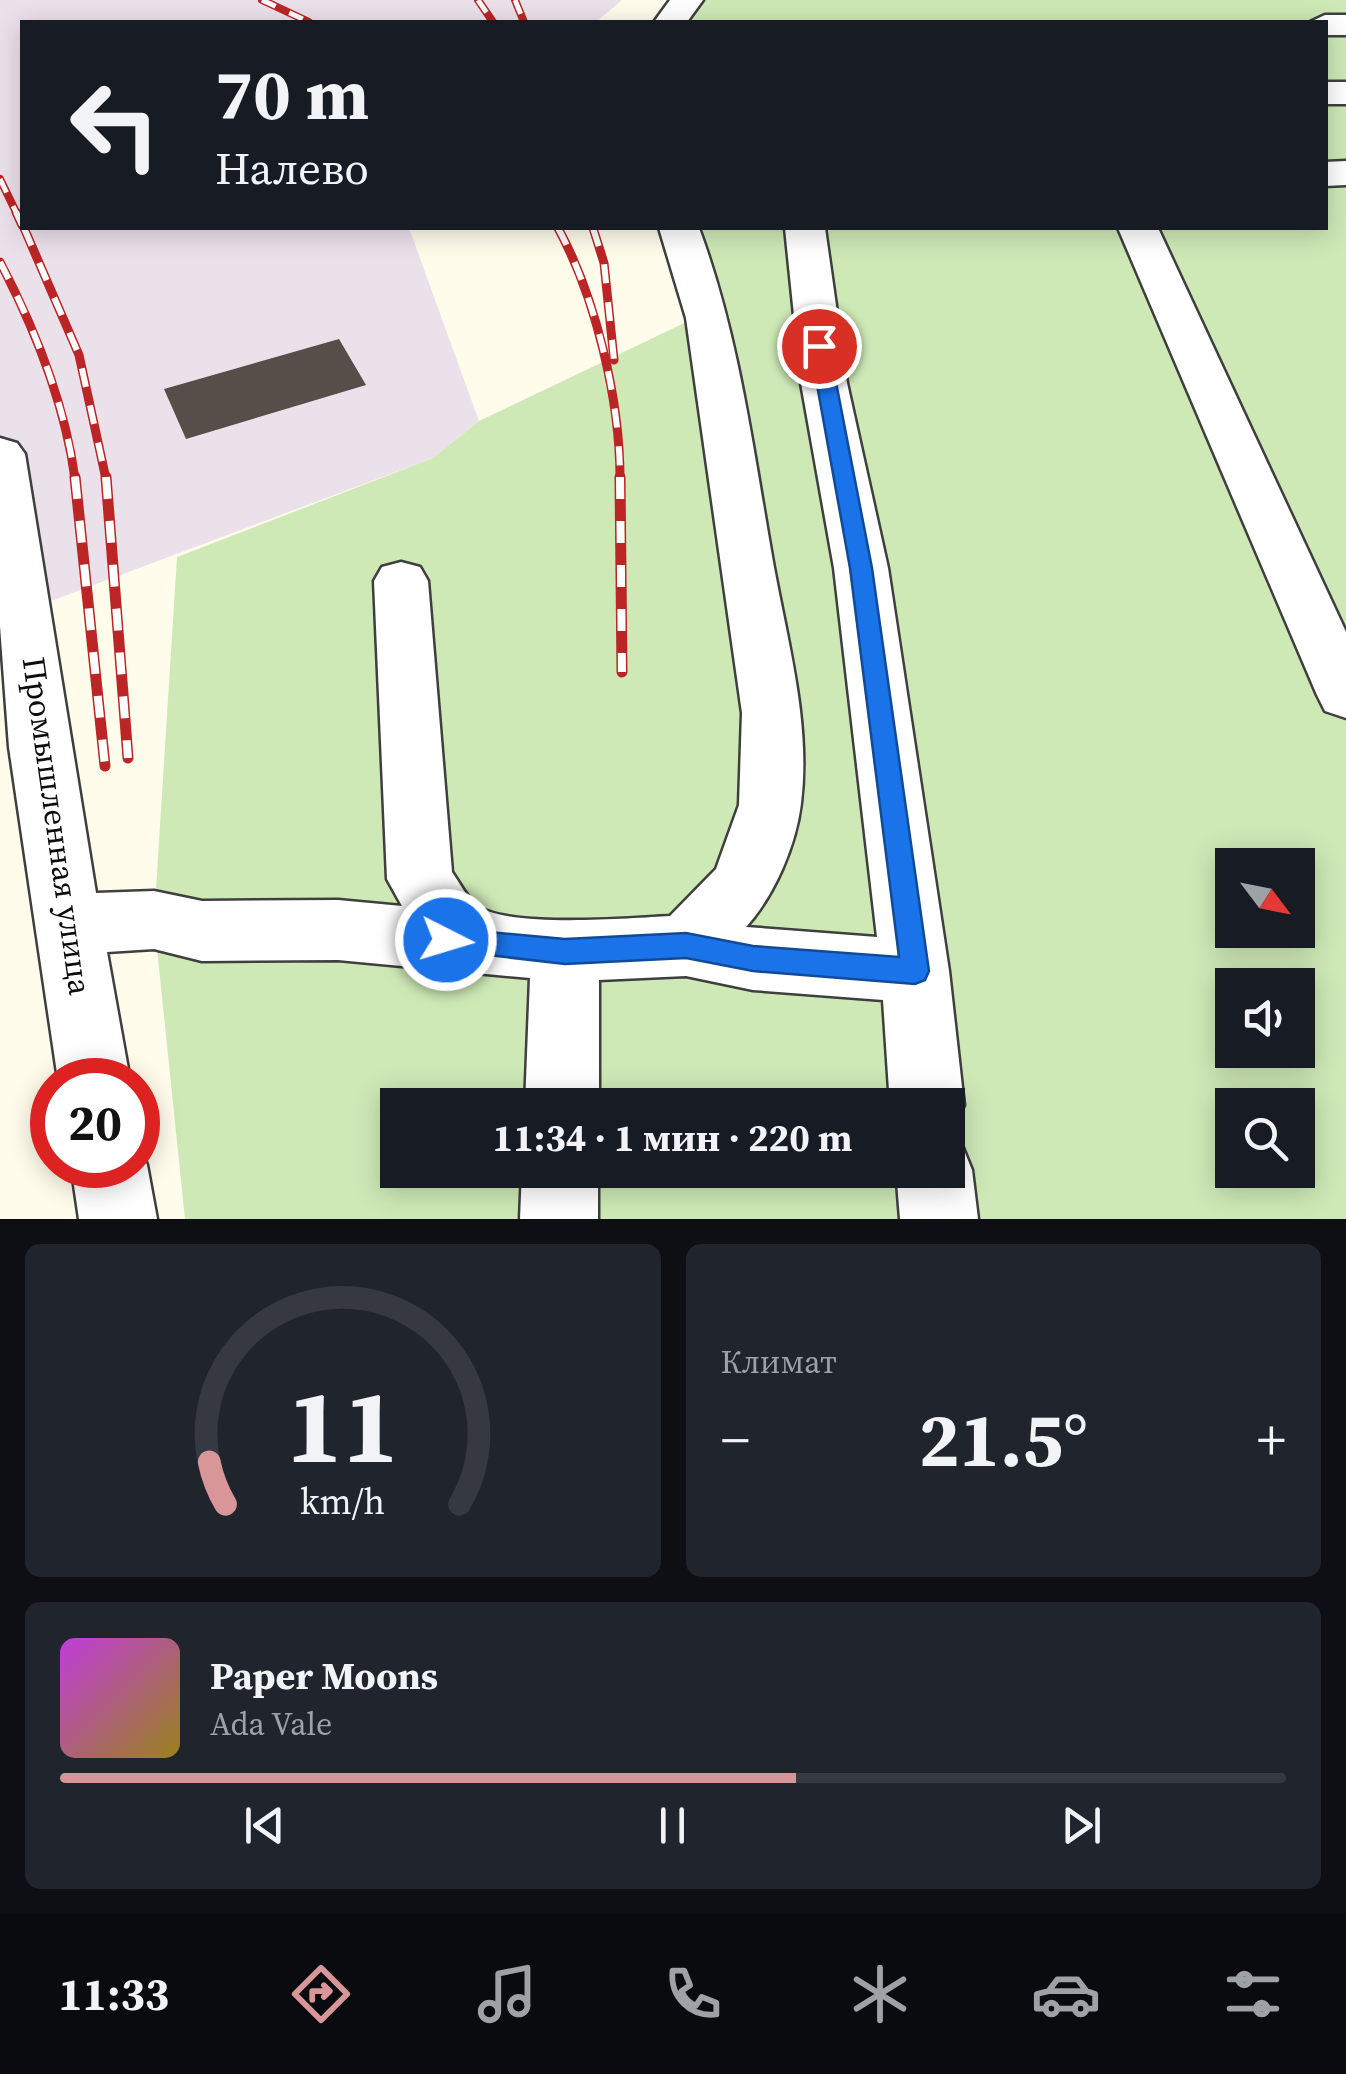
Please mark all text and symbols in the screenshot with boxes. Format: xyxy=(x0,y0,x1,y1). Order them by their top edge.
text: 70 m xyxy=(215,46,369,142)
icon: left xyxy=(50,60,180,190)
text: Налево xyxy=(215,137,369,199)
pin xyxy=(777,304,862,389)
icon: arrive xyxy=(792,319,847,374)
street label: Промышленная улица xyxy=(12,654,103,998)
north arrow xyxy=(1215,848,1315,948)
map controls xyxy=(1215,848,1315,1188)
position arrow xyxy=(394,888,498,992)
button: sound xyxy=(1215,968,1315,1068)
speed limit sign: 20 xyxy=(30,1058,160,1188)
button: search xyxy=(1215,1088,1315,1188)
text: 11:34 · 1 мин · 220 m xyxy=(493,1112,852,1164)
text: Климат xyxy=(721,1340,837,1384)
text: 11 xyxy=(286,1354,399,1497)
text: 21.5° xyxy=(919,1388,1088,1491)
text: − xyxy=(721,1402,750,1477)
text: + xyxy=(1257,1402,1286,1477)
text: km/h xyxy=(300,1477,385,1526)
text: Paper Moons xyxy=(210,1650,438,1702)
text: Ada Vale xyxy=(210,1702,332,1746)
icon: previous xyxy=(237,1798,292,1853)
icon: pause xyxy=(645,1798,700,1853)
icon: next xyxy=(1054,1798,1109,1853)
icon: directions xyxy=(286,1959,356,2029)
icon: music xyxy=(472,1959,542,2029)
icon: phone xyxy=(658,1959,728,2029)
icon: climate xyxy=(845,1959,915,2029)
icon: car xyxy=(1031,1959,1101,2029)
icon: filters xyxy=(1218,1959,1288,2029)
text: 11:33 xyxy=(58,1963,169,2025)

